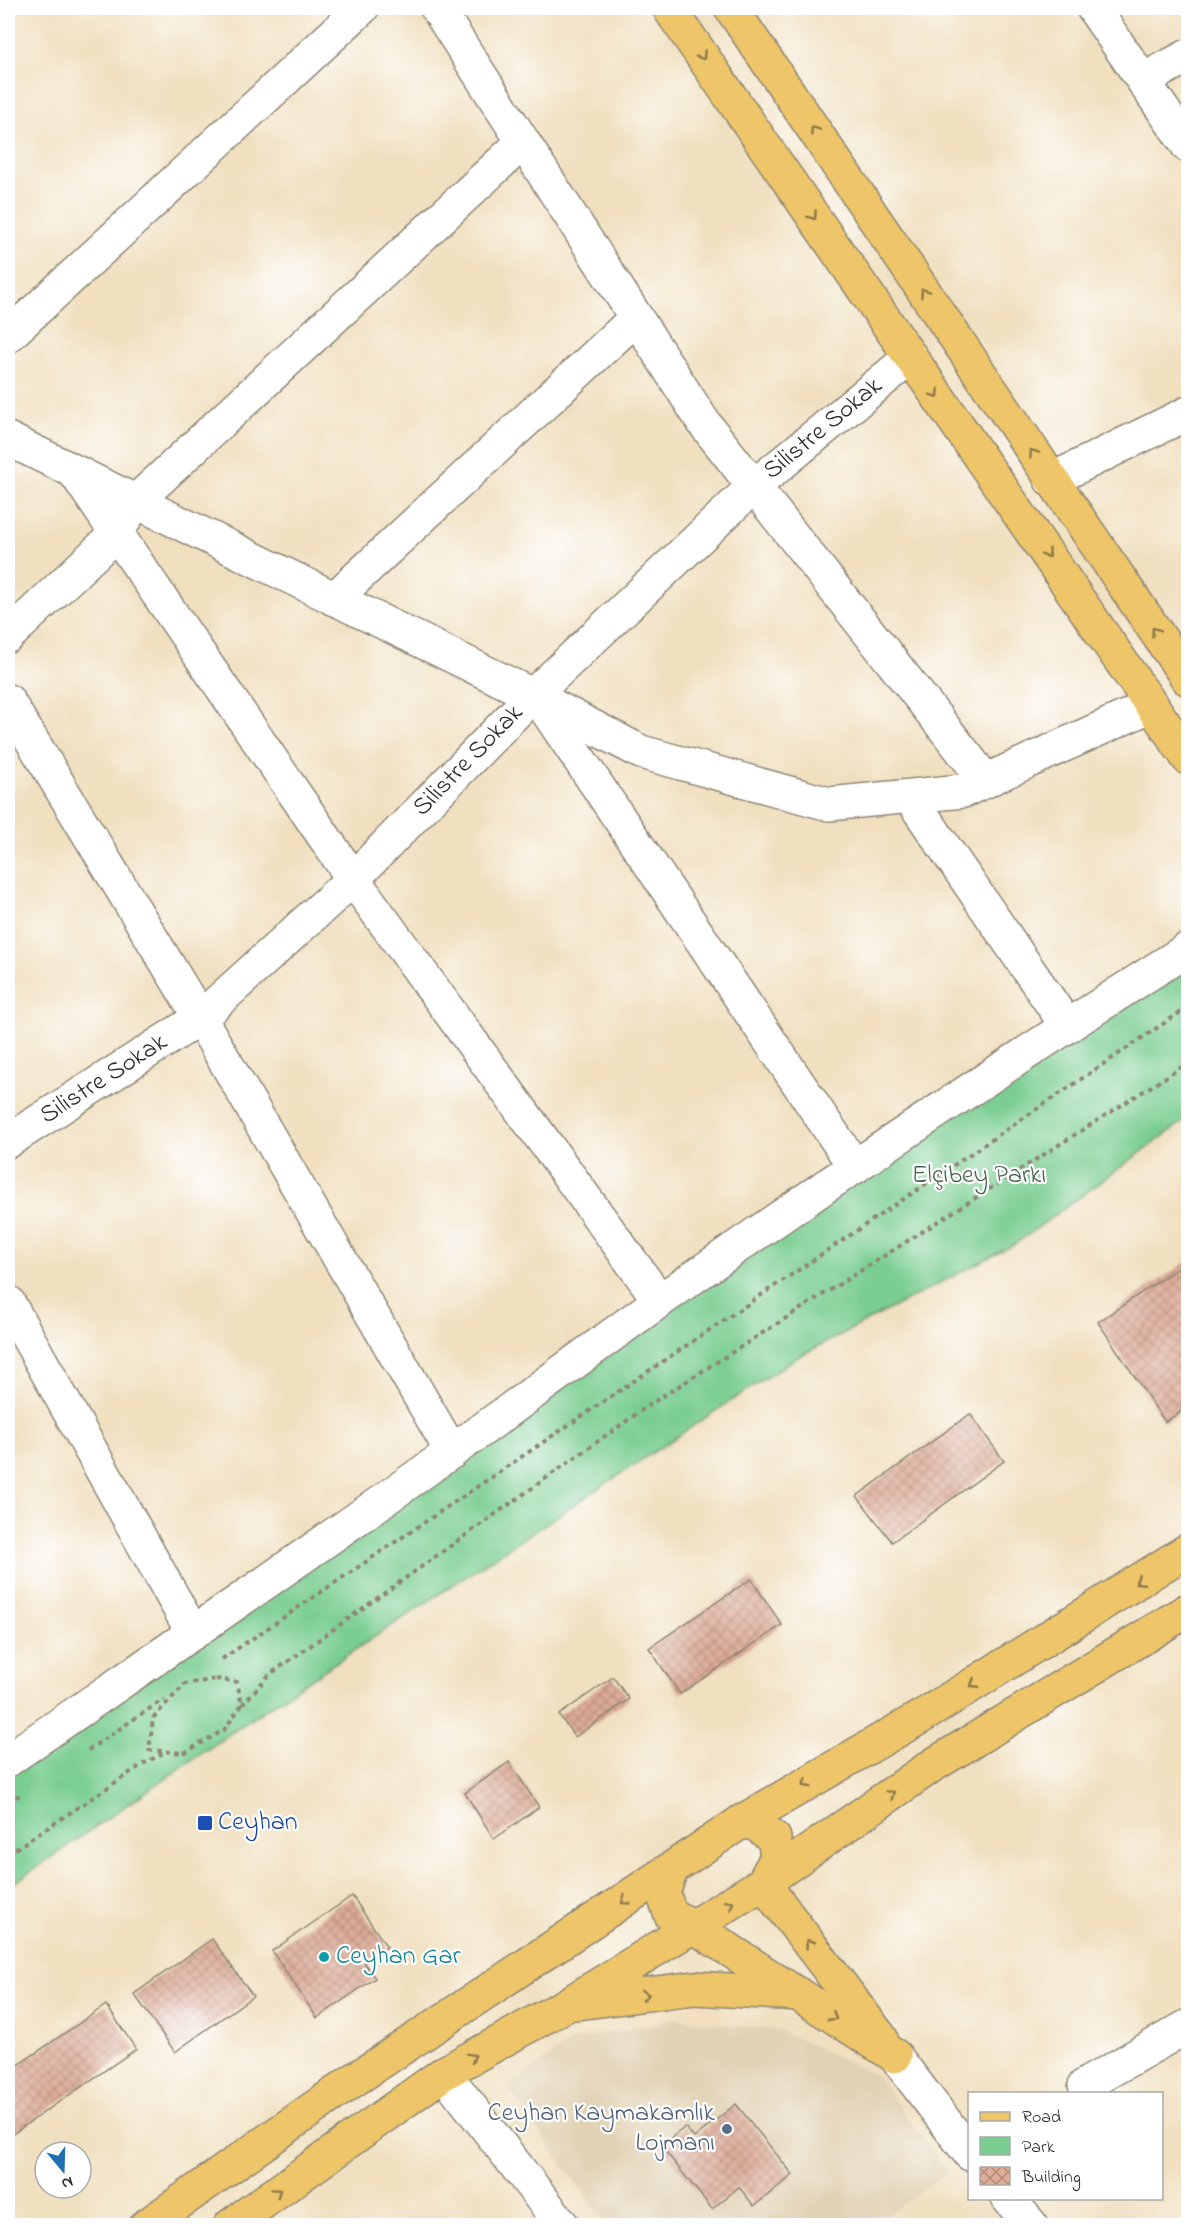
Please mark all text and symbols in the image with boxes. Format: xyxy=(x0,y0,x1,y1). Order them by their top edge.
one-way arrow xyxy=(695,49,706,60)
one-way arrow xyxy=(810,126,821,137)
one-way arrow xyxy=(806,209,817,220)
one-way arrow xyxy=(920,287,931,298)
street label: Silistre Sokak xyxy=(755,368,892,490)
one-way arrow xyxy=(929,387,940,398)
one-way arrow xyxy=(1029,449,1040,460)
one-way arrow xyxy=(1040,547,1051,558)
one-way arrow xyxy=(1151,627,1162,638)
street label: Silistre Sokak xyxy=(404,695,533,826)
street label: Silistre Sokak xyxy=(33,1024,176,1135)
park label: Elçibey Parkı xyxy=(912,1157,1046,1195)
one-way arrow xyxy=(1135,1573,1145,1585)
one-way arrow xyxy=(969,1677,980,1688)
one-way arrow xyxy=(802,1777,812,1789)
one-way arrow xyxy=(885,1790,896,1801)
place label: Ceyhan xyxy=(218,1804,298,1842)
marker: Ceyhan xyxy=(196,1814,214,1832)
one-way arrow xyxy=(620,1894,631,1905)
one-way arrow xyxy=(724,1899,734,1911)
place label: Ceyhan Gar xyxy=(336,1938,461,1976)
one-way arrow xyxy=(805,1939,816,1950)
marker: Ceyhan Gar xyxy=(317,1950,331,1964)
one-way arrow xyxy=(641,1989,650,2001)
one-way arrow xyxy=(827,2009,837,2021)
one-way arrow xyxy=(466,2053,477,2064)
legend xyxy=(968,2092,1163,2200)
place label: Ceyhan Kaymakamlık Lojmanı xyxy=(488,2095,716,2163)
text: Road xyxy=(1022,2105,1061,2131)
marker: Ceyhan Kaymakamlık Lojmanı xyxy=(720,2122,734,2136)
text: Park xyxy=(1022,2135,1055,2161)
north arrow xyxy=(33,2140,93,2200)
text: Building xyxy=(1021,2165,1081,2192)
text: N xyxy=(58,2169,76,2195)
one-way arrow xyxy=(271,2188,282,2199)

